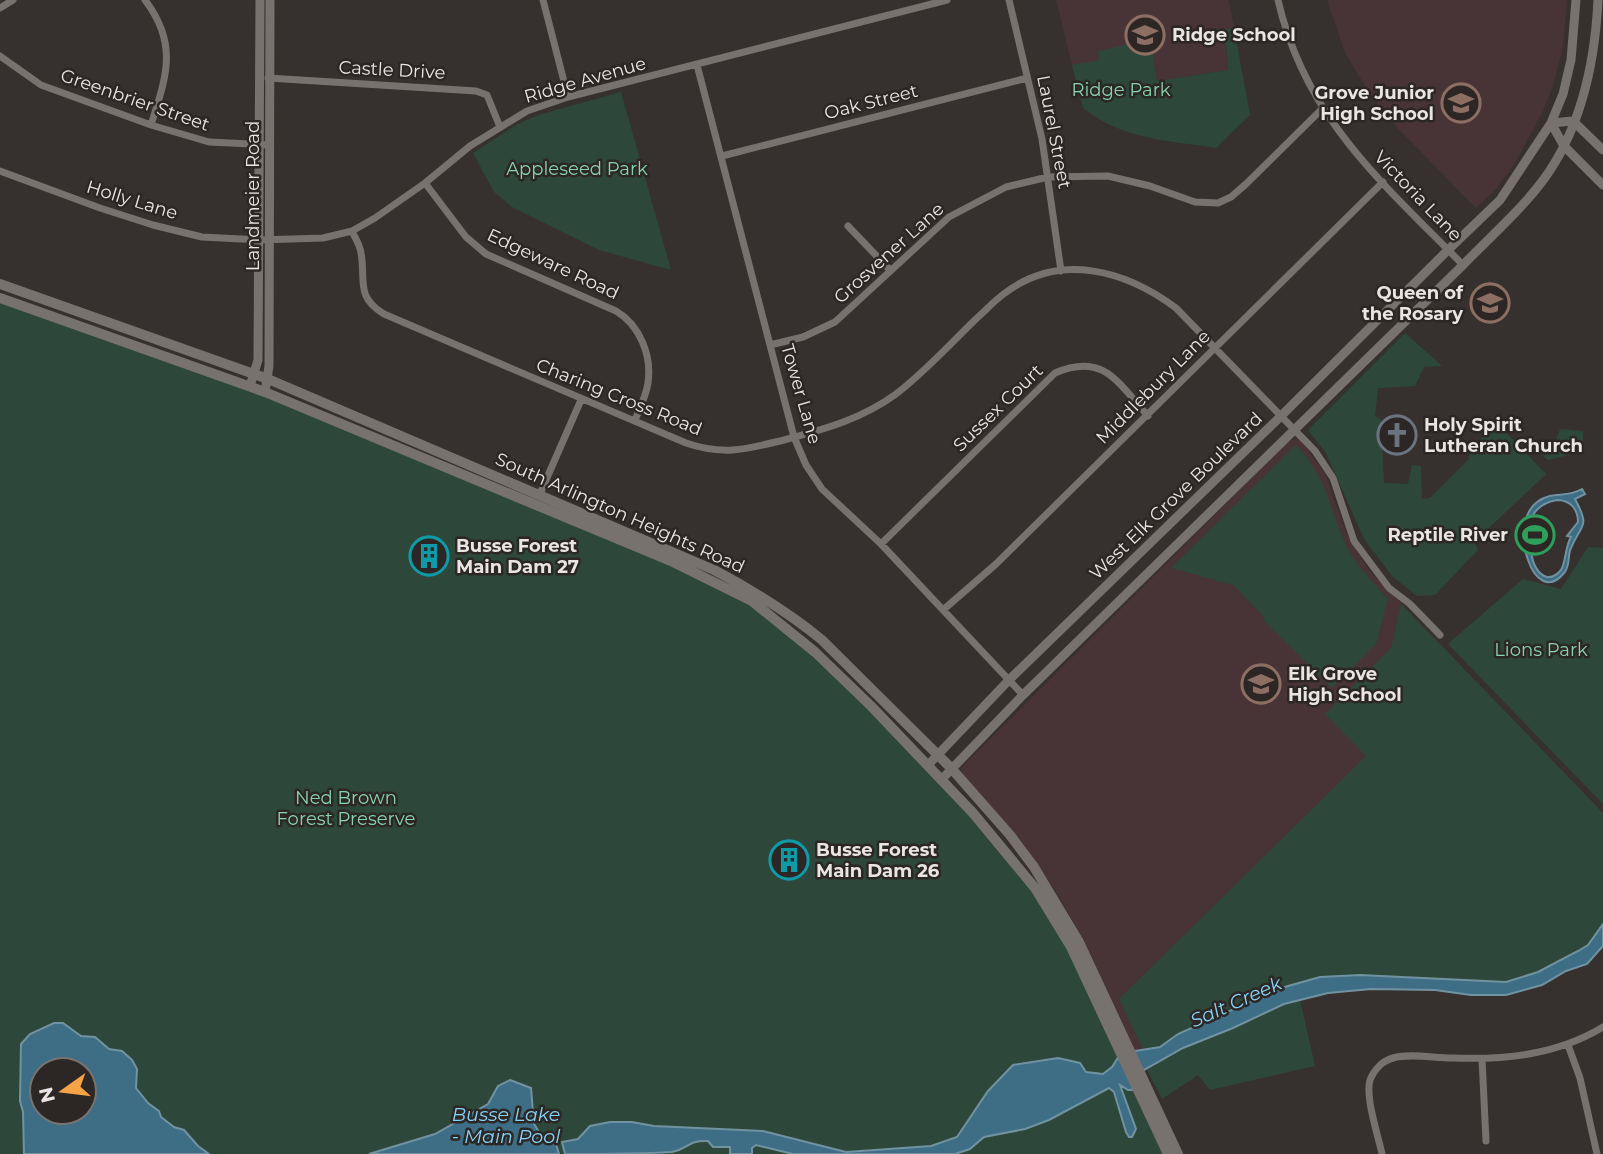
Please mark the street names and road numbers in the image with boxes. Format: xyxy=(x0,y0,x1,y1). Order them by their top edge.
street label: Ridge Avenue xyxy=(521,52,649,108)
street label: Castle Drive xyxy=(338,56,446,84)
street label: Greenbrier Street xyxy=(58,64,212,136)
street label: Laurel Street xyxy=(1032,73,1076,191)
street label: Oak Street xyxy=(822,80,920,124)
street label: Landmeier Road xyxy=(242,121,264,271)
street label: Victoria Lane xyxy=(1369,146,1467,246)
street label: Holly Lane xyxy=(84,176,180,224)
street label: Grosvener Lane xyxy=(829,198,949,308)
street label: Edgeware Road xyxy=(484,224,622,304)
street label: Middlebury Lane xyxy=(1091,325,1215,449)
street label: Tower Lane xyxy=(776,341,826,447)
street label: Charing Cross Road xyxy=(533,354,705,440)
street label: Sussex Court xyxy=(949,360,1047,456)
street label: West Elk Grove Boulevard xyxy=(1085,408,1267,584)
street label: South Arlington Heights Road xyxy=(492,448,748,578)

